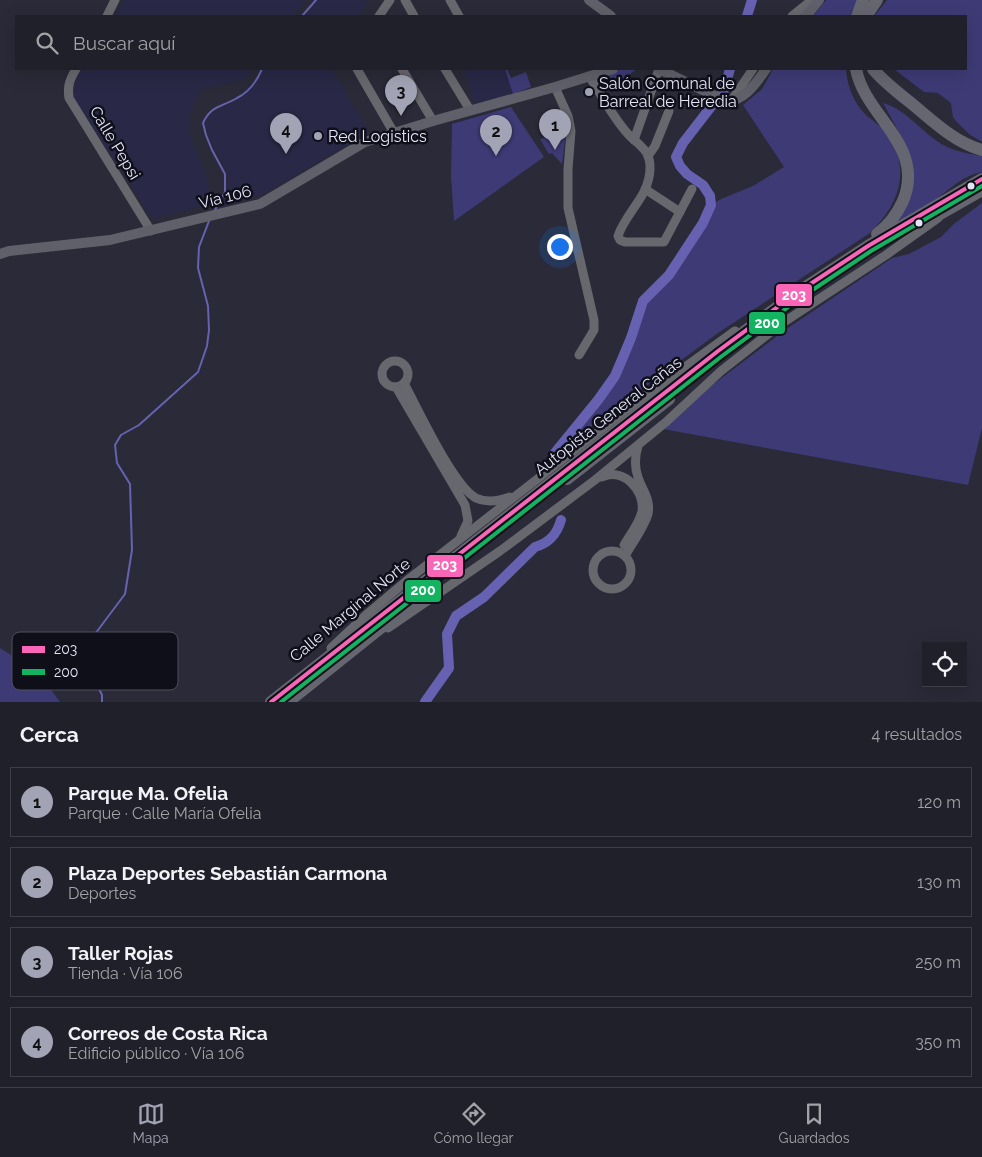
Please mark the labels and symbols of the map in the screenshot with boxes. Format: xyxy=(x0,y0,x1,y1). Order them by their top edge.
place label: Salón Comunal de Barreal de Heredia xyxy=(599,74,737,111)
pin: 3 xyxy=(385,75,417,116)
marker: Salón Comunal de Barreal de Heredia xyxy=(583,86,595,98)
street label: Calle Pepsi xyxy=(86,103,144,183)
pin: 1 xyxy=(539,109,571,150)
pin: 4 xyxy=(270,113,302,154)
pin: 2 xyxy=(480,115,512,156)
place label: Red Logistics xyxy=(328,127,427,146)
marker: Red Logistics xyxy=(312,130,324,142)
street label: Vía 106 xyxy=(197,181,253,213)
unlabelled marker xyxy=(966,181,976,191)
unlabelled marker xyxy=(914,218,924,228)
your location xyxy=(547,234,573,260)
line badge: 203 xyxy=(775,283,813,307)
text: 203 xyxy=(782,287,806,303)
line badge: 200 xyxy=(748,311,786,335)
text: 200 xyxy=(754,315,780,331)
street label: Autopista General Cañas xyxy=(531,353,686,479)
street label: Calle Marginal Norte xyxy=(286,554,414,666)
line badge: 203 xyxy=(426,554,464,578)
text: 203 xyxy=(433,557,457,573)
line badge: 200 xyxy=(404,579,442,603)
text: 200 xyxy=(410,582,436,598)
legend xyxy=(12,632,178,690)
text: 203 xyxy=(54,641,77,657)
text: 200 xyxy=(54,664,78,680)

